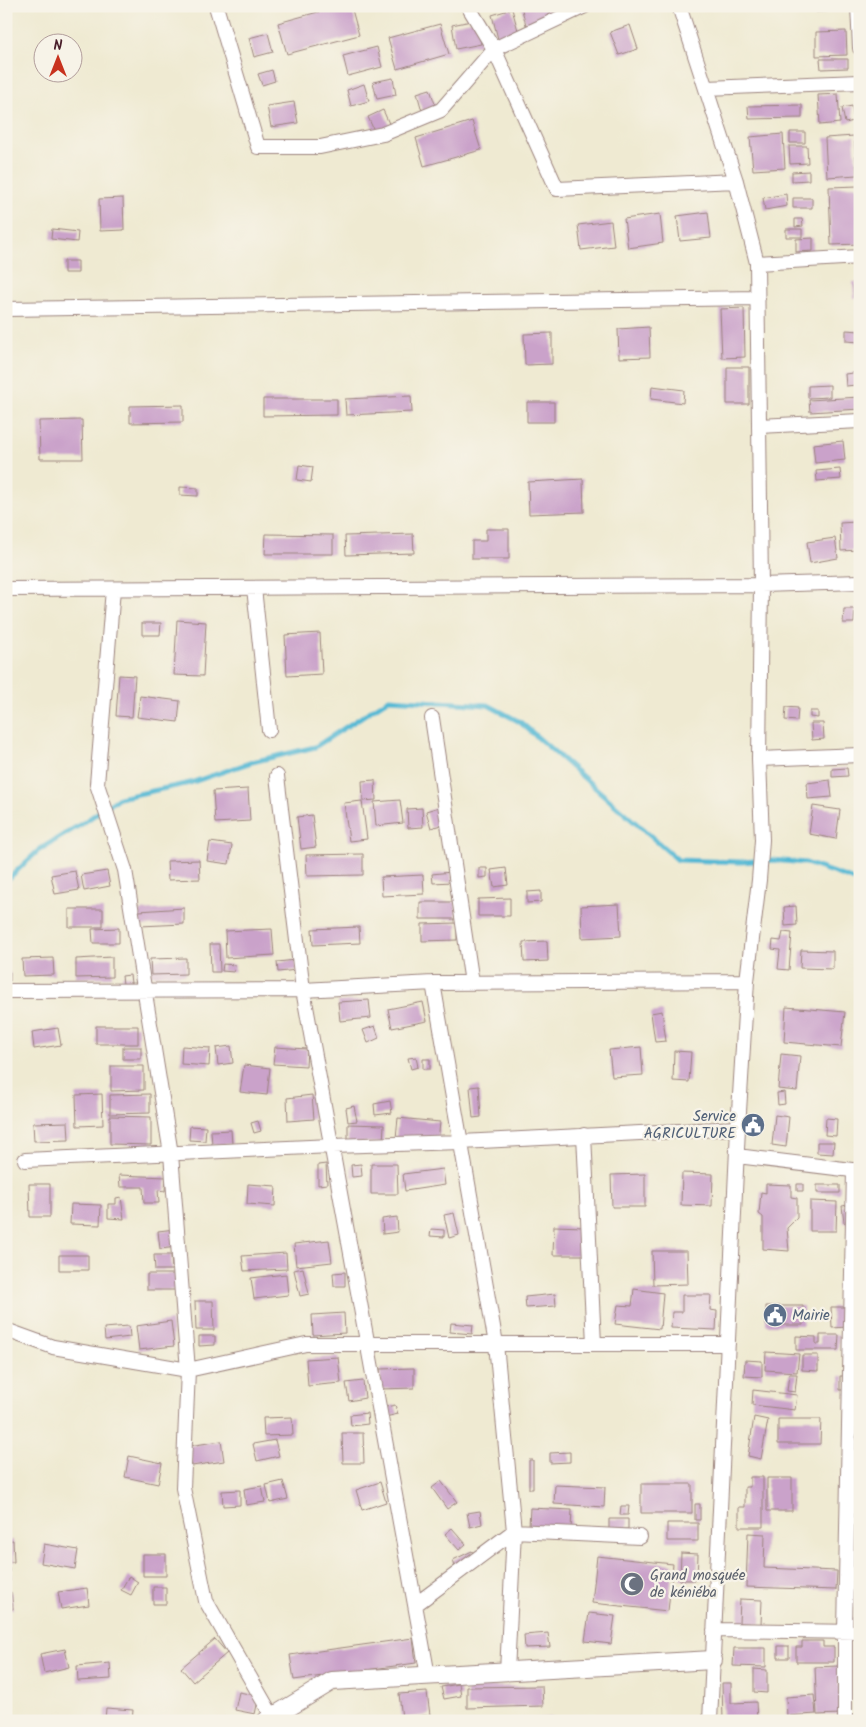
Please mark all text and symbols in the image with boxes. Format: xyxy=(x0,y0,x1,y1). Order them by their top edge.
north arrow xyxy=(32,32,82,82)
text: N xyxy=(54,35,63,57)
place label: Service AGRICULTURE xyxy=(644,1105,737,1146)
public building icon: Service AGRICULTURE xyxy=(740,1112,766,1138)
public building icon: Mairie xyxy=(762,1302,788,1328)
place label: Mairie xyxy=(792,1304,830,1328)
place label: Grand mosquée de kéniéba xyxy=(650,1564,746,1605)
mosque icon: Grand mosquée de kéniéba xyxy=(619,1571,645,1597)

